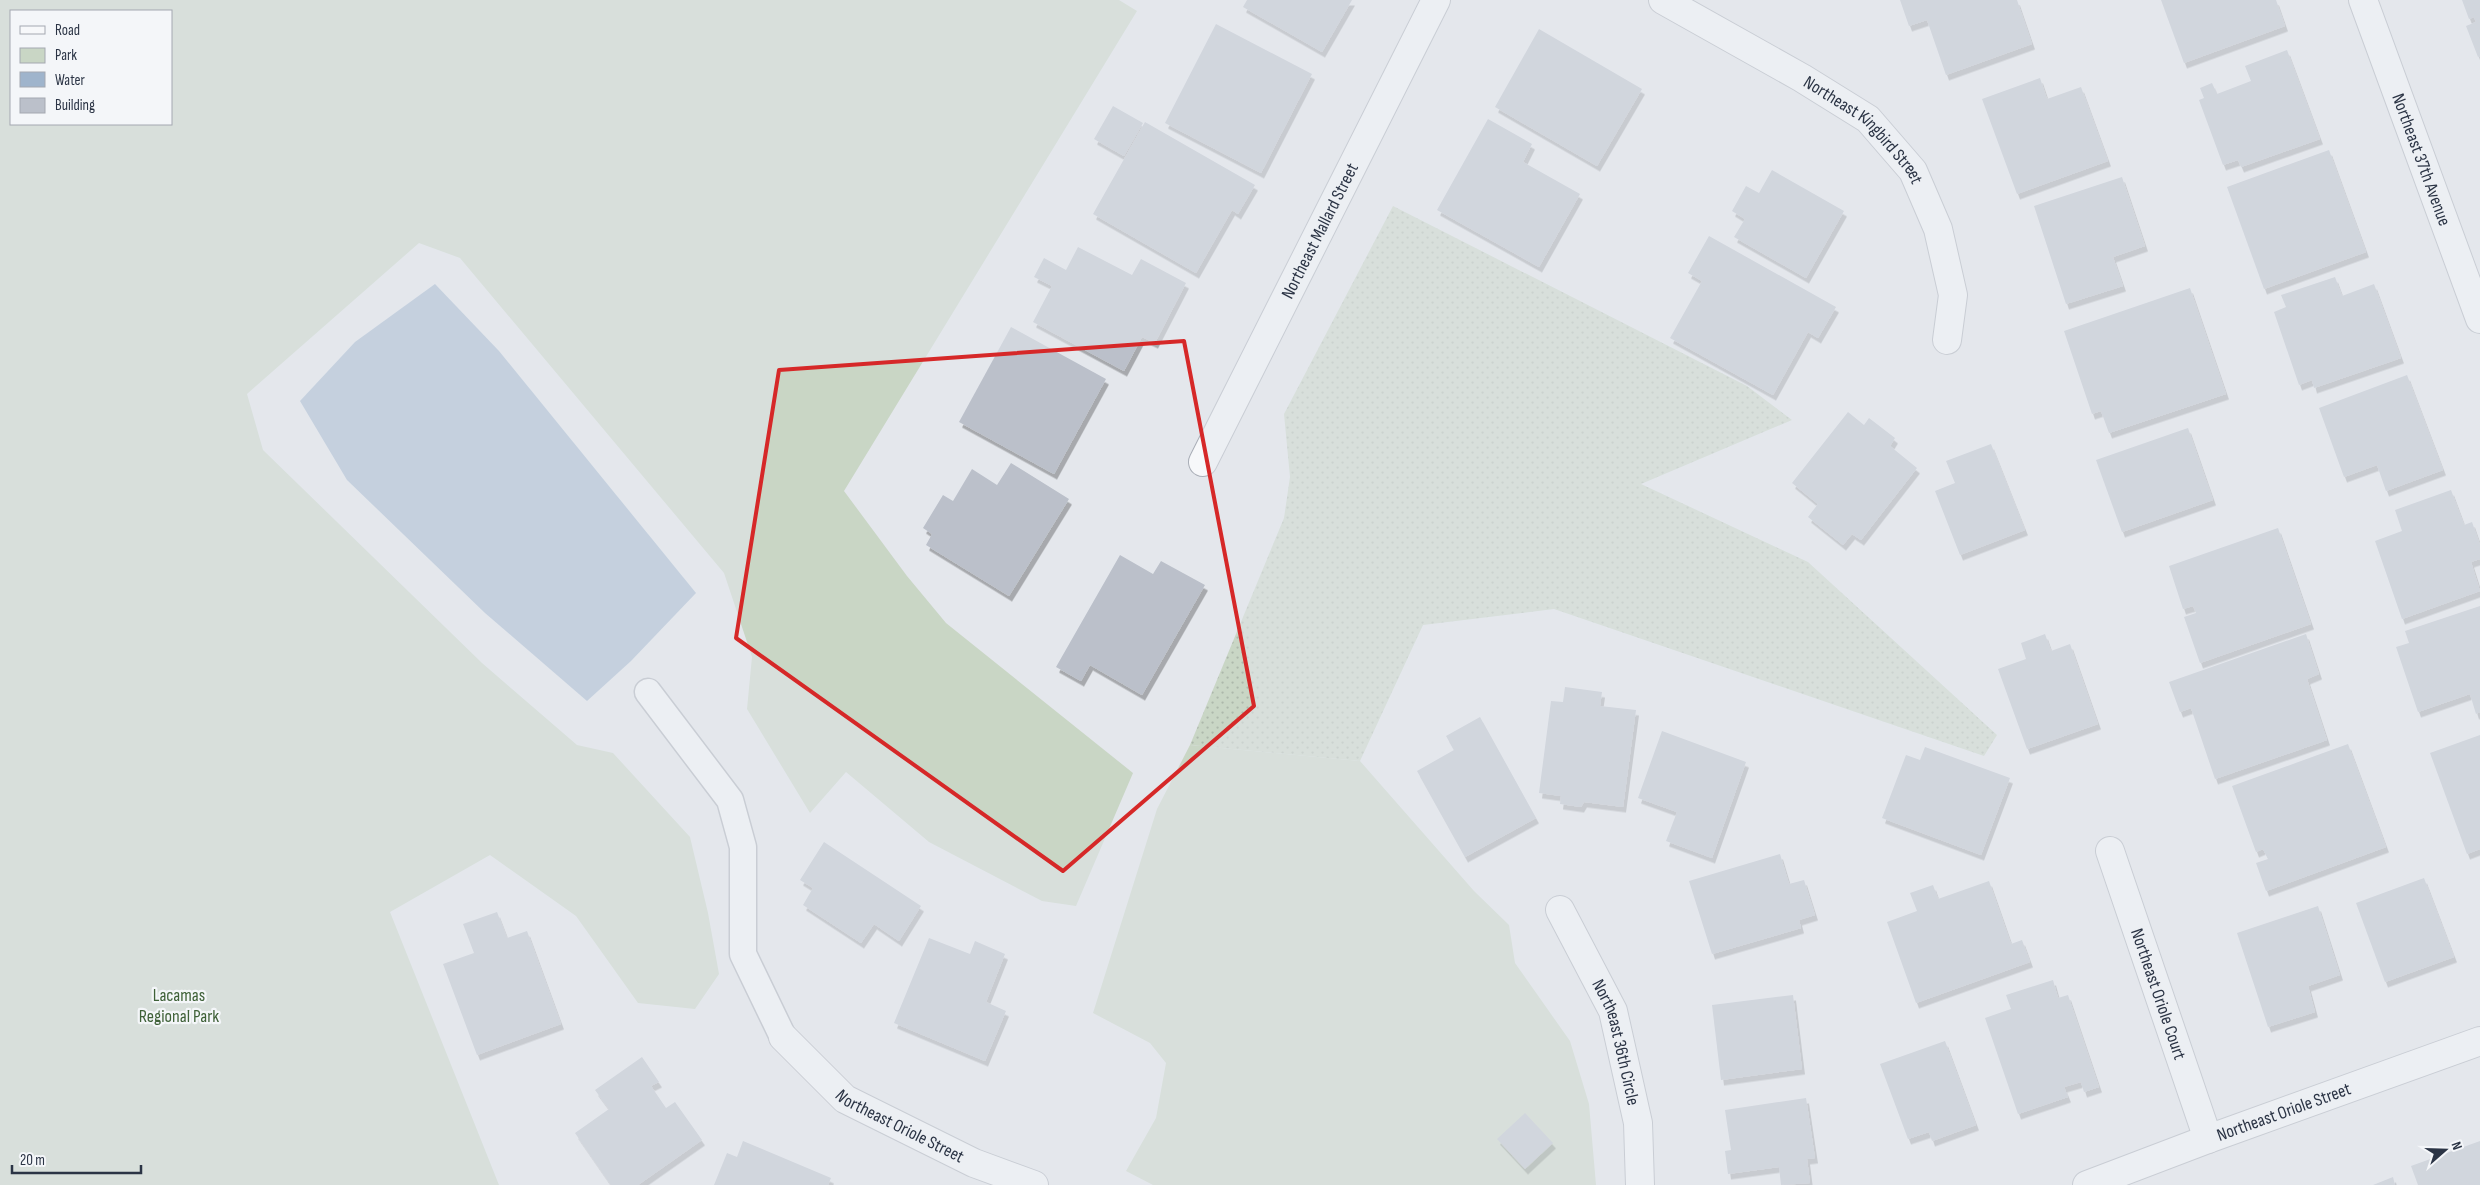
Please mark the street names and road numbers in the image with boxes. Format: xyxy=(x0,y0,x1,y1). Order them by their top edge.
street label: Northeast Kingbird Street xyxy=(1800,71,1928,187)
street label: Northeast 37th Avenue xyxy=(2388,91,2455,229)
street label: Northeast Mallard Street xyxy=(1277,159,1363,302)
street label: Northeast Oriole Court xyxy=(2127,926,2191,1063)
street label: Northeast 36th Circle xyxy=(1588,976,1644,1107)
street label: Northeast Oriole Street xyxy=(2214,1078,2354,1145)
street label: Northeast Oriole Street xyxy=(831,1085,968,1167)

